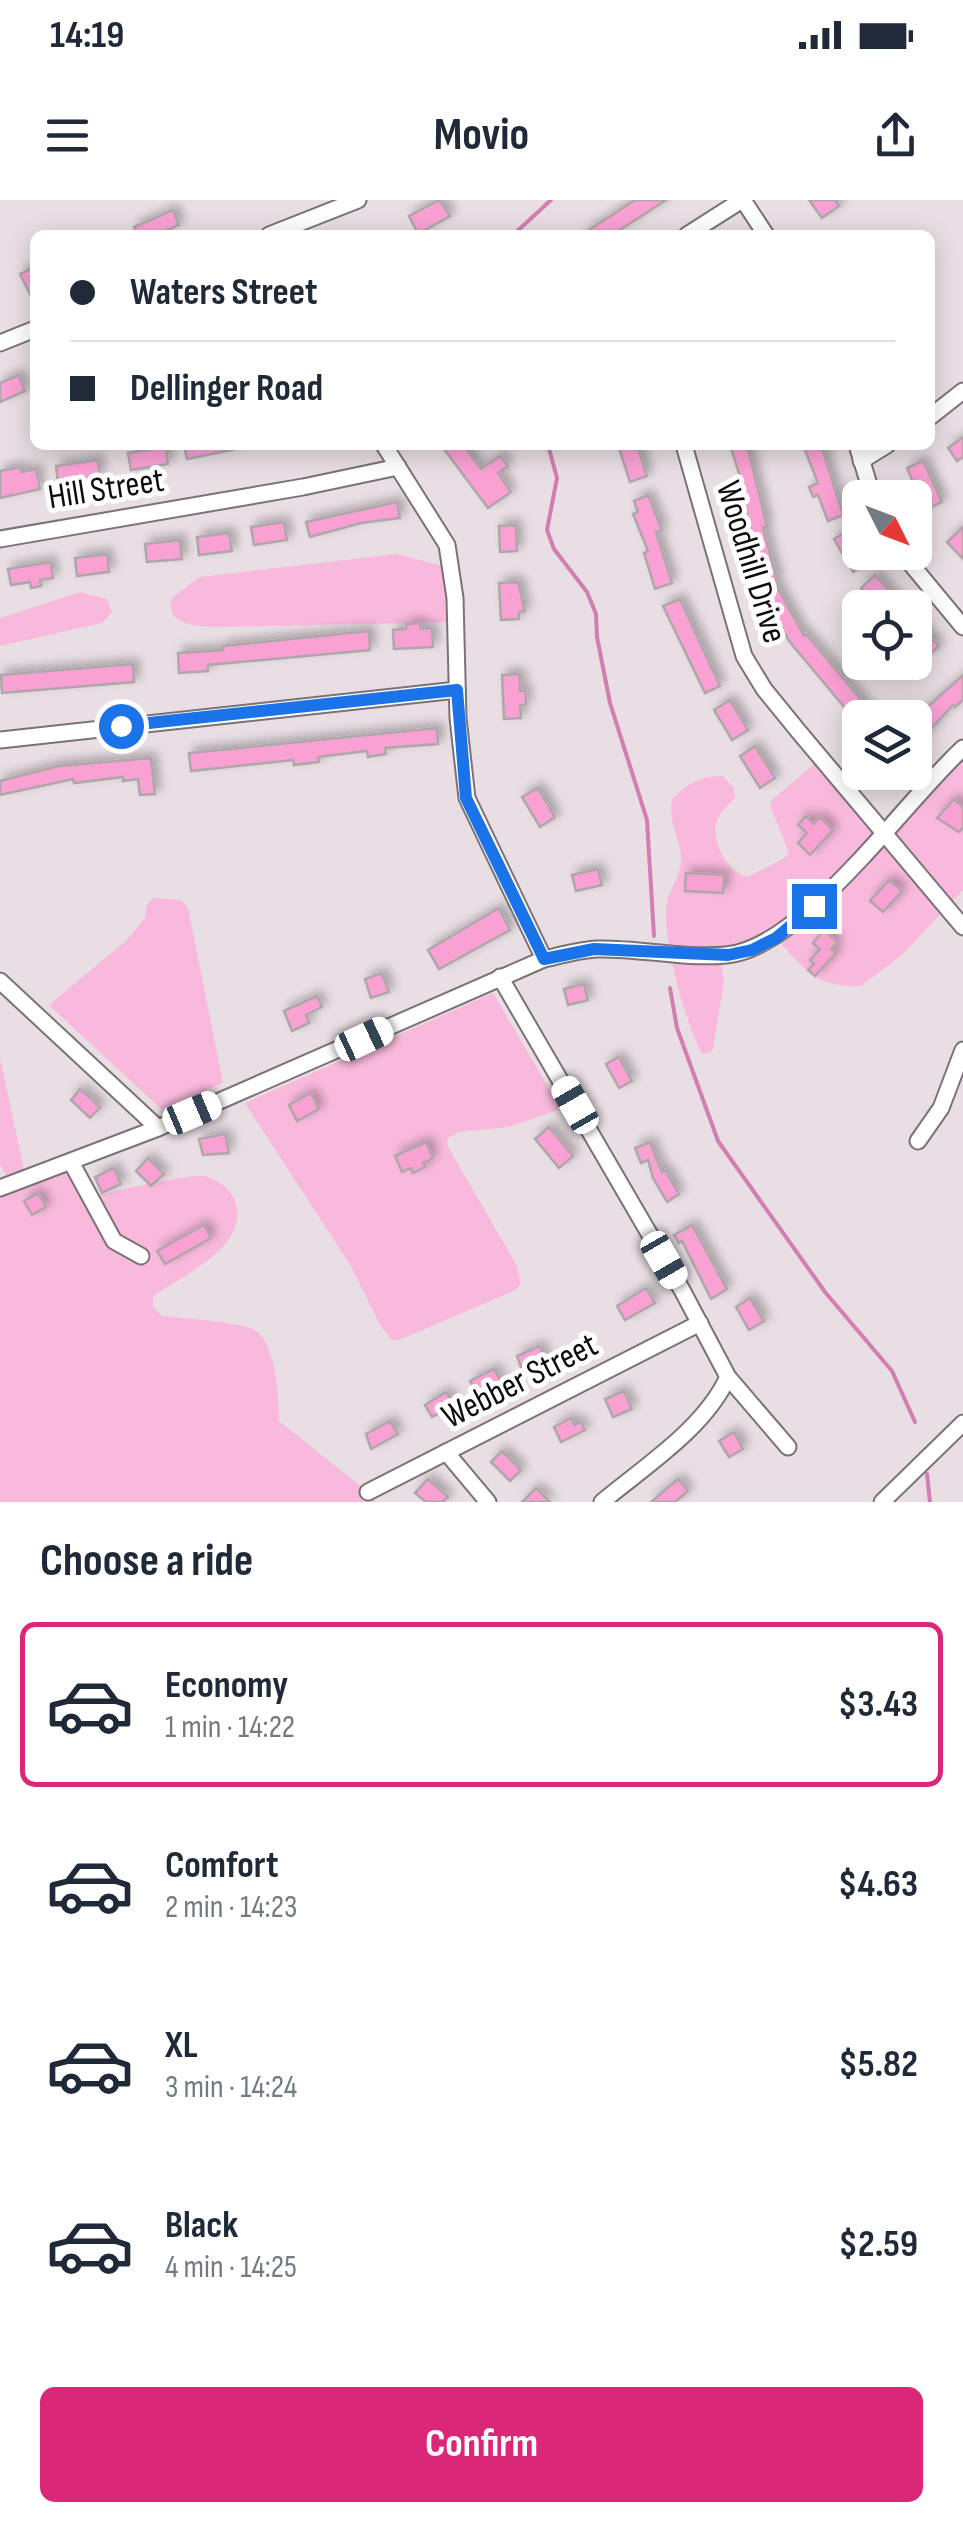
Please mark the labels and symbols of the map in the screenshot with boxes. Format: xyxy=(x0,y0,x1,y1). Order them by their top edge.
street label: Hill Street xyxy=(45,459,167,519)
street label: Woodhill Drive xyxy=(706,476,796,648)
north arrow xyxy=(842,480,932,570)
route start xyxy=(99,704,144,749)
route end xyxy=(792,884,837,929)
car xyxy=(330,1013,398,1065)
car xyxy=(547,1072,603,1138)
car xyxy=(159,1087,225,1139)
car xyxy=(636,1227,692,1293)
street label: Webber Street xyxy=(435,1324,605,1438)

